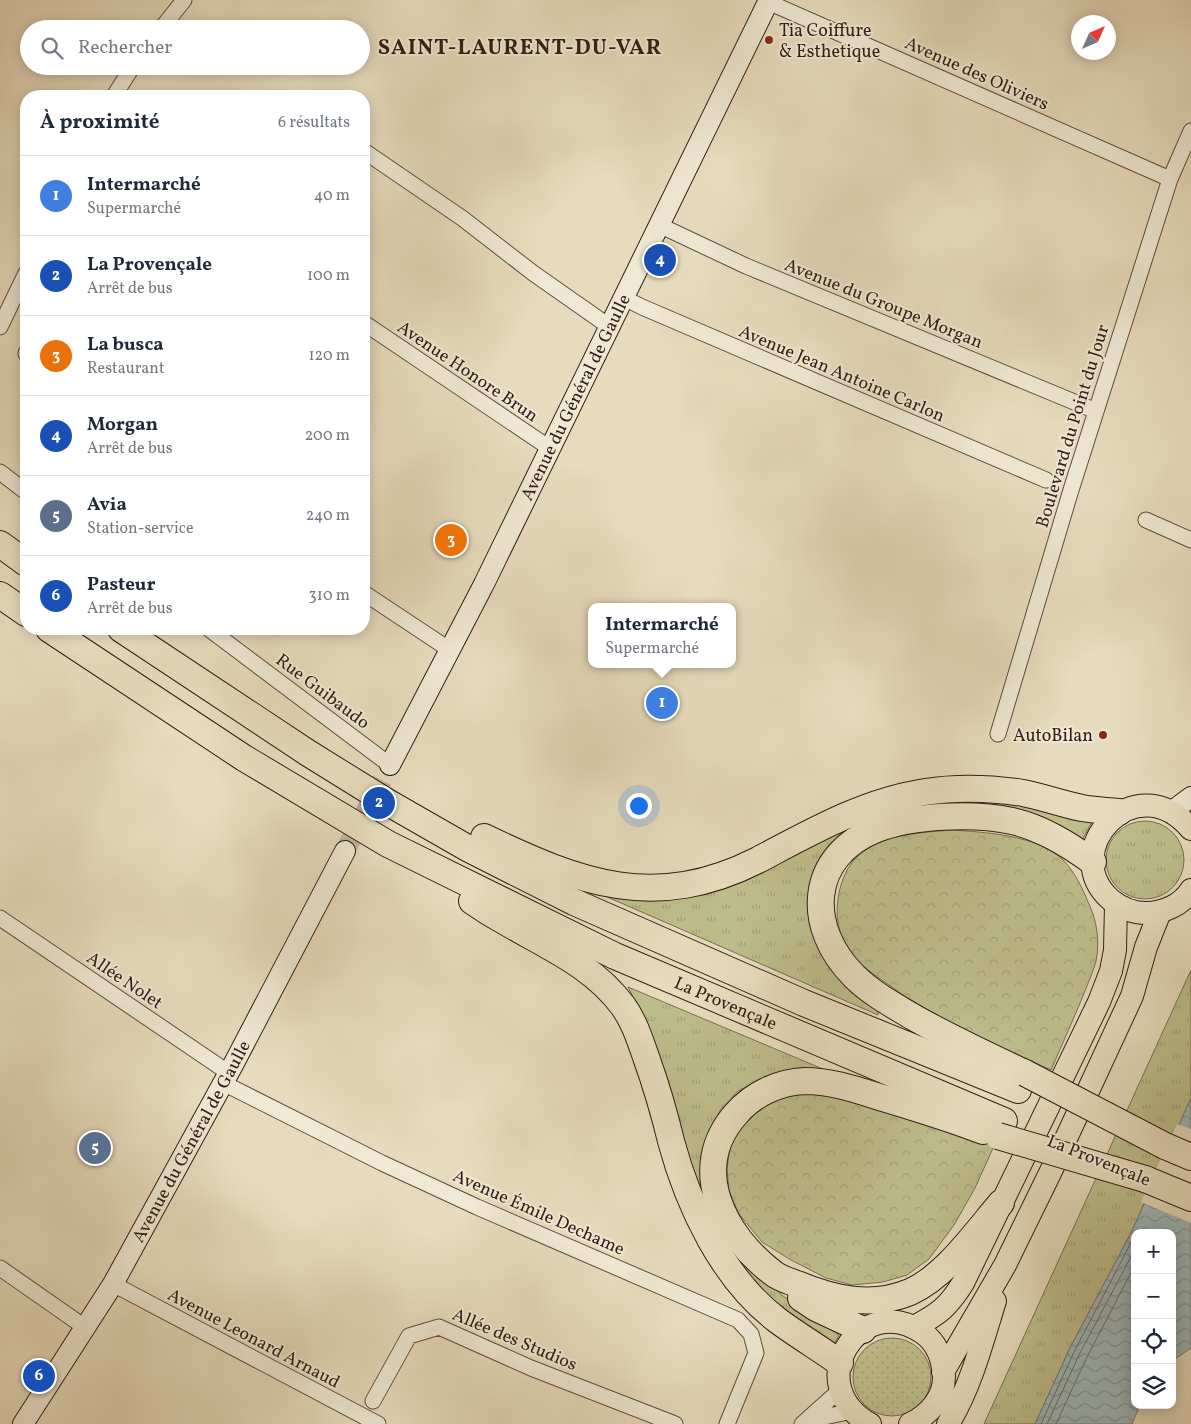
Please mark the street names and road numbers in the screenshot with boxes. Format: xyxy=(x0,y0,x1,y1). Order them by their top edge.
street label: Avenue des Oliviers xyxy=(900,31,1052,117)
street label: Avenue du Groupe Morgan xyxy=(781,253,986,356)
street label: Avenue du Général de Gaulle xyxy=(516,290,638,505)
street label: Avenue Honore Brun xyxy=(392,316,543,429)
street label: Avenue Jean Antoine Carlon xyxy=(735,320,949,429)
street label: Boulevard du Point du Jour xyxy=(1031,321,1116,531)
street label: Rue Guibaudo xyxy=(270,649,374,736)
street label: Allée Nolet xyxy=(81,947,167,1016)
street label: La Provençale xyxy=(670,971,781,1037)
street label: Avenue du Général de Gaulle xyxy=(127,1037,258,1248)
street label: La Provençale xyxy=(1043,1129,1154,1194)
street label: Avenue Émile Dechame xyxy=(449,1164,628,1263)
street label: Avenue Leonard Arnaud xyxy=(163,1283,344,1395)
street label: Allée des Studios xyxy=(448,1303,581,1378)

